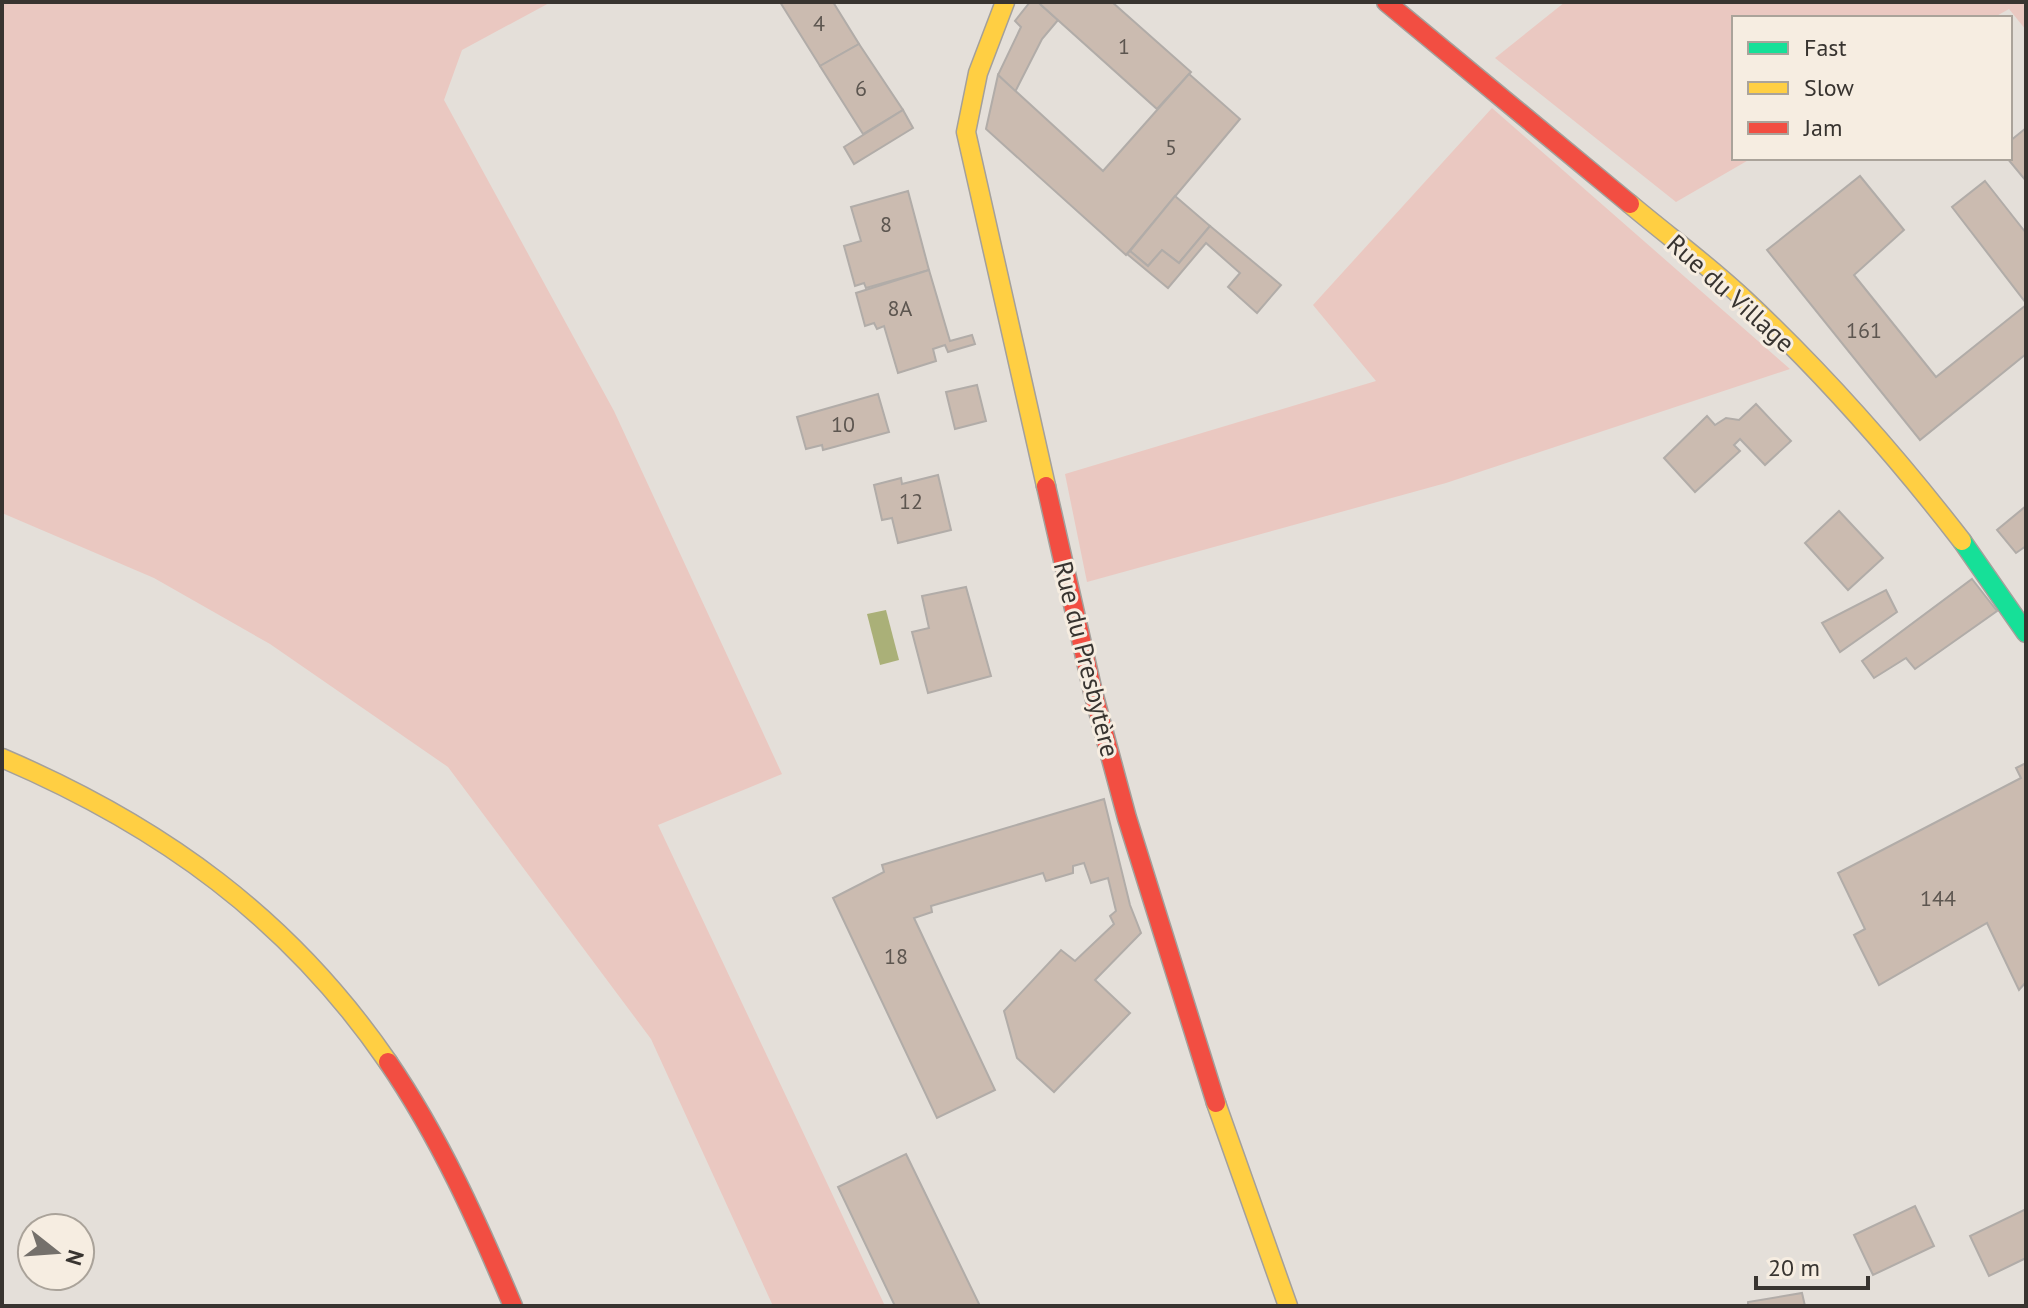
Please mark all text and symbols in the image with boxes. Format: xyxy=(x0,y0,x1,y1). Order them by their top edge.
house number: 4 xyxy=(813,9,825,37)
legend xyxy=(1732,16,2012,160)
house number: 1 xyxy=(1118,32,1130,60)
text: Fast xyxy=(1804,32,1847,63)
text: Slow xyxy=(1804,72,1854,103)
house number: 6 xyxy=(855,74,867,102)
text: Jam xyxy=(1803,112,1842,143)
house number: 5 xyxy=(1165,133,1177,161)
house number: 8 xyxy=(880,210,892,238)
street label: Rue du Village xyxy=(1660,227,1802,359)
house number: 8A xyxy=(888,294,913,322)
house number: 161 xyxy=(1846,316,1882,344)
house number: 10 xyxy=(831,410,855,438)
house number: 12 xyxy=(899,487,923,515)
street label: Rue du Presbytère xyxy=(1047,558,1127,760)
house number: 144 xyxy=(1920,884,1956,912)
house number: 18 xyxy=(884,942,908,970)
north arrow xyxy=(16,1212,96,1292)
scale bar xyxy=(1756,1240,1868,1290)
text: N xyxy=(60,1247,91,1269)
text: 20 m xyxy=(1768,1252,1820,1283)

